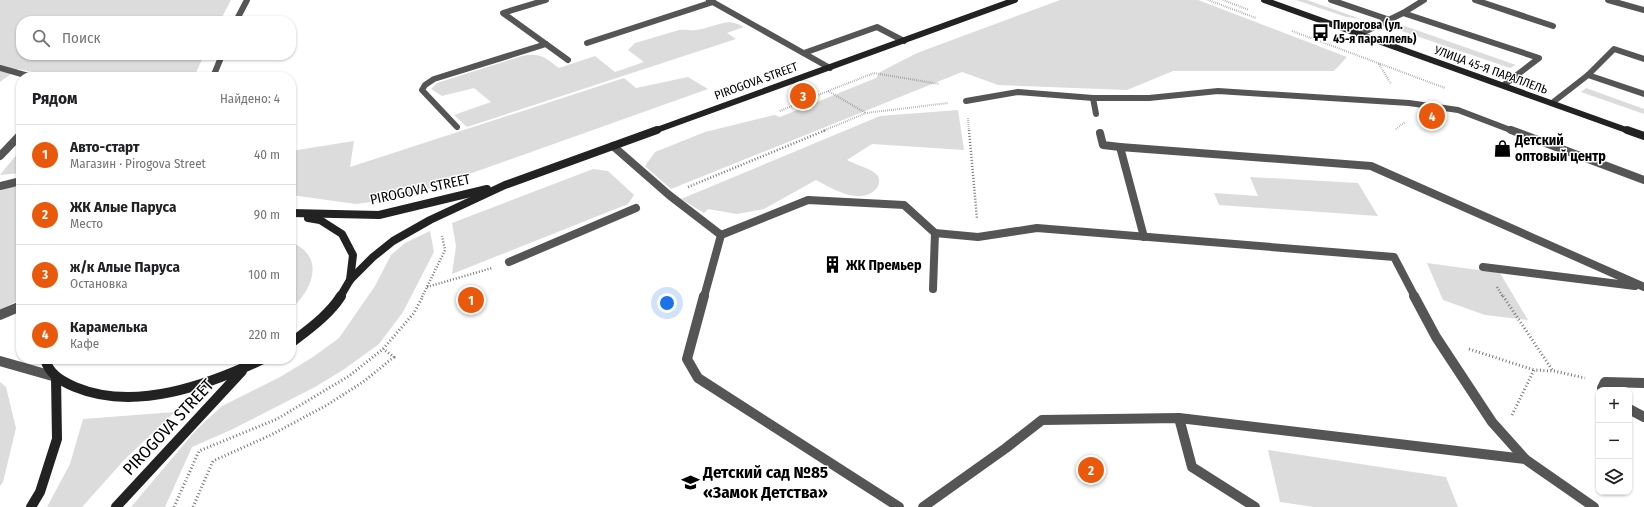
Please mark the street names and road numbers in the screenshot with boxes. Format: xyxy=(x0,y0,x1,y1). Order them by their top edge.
street label: УЛИЦА 45-Я ПАРАЛЛЕЛЬ xyxy=(1431,43,1550,97)
street label: PIROGOVA STREET xyxy=(713,59,800,103)
street label: PIROGOVA STREET xyxy=(368,170,472,208)
street label: PIROGOVA STREET xyxy=(118,375,218,480)

